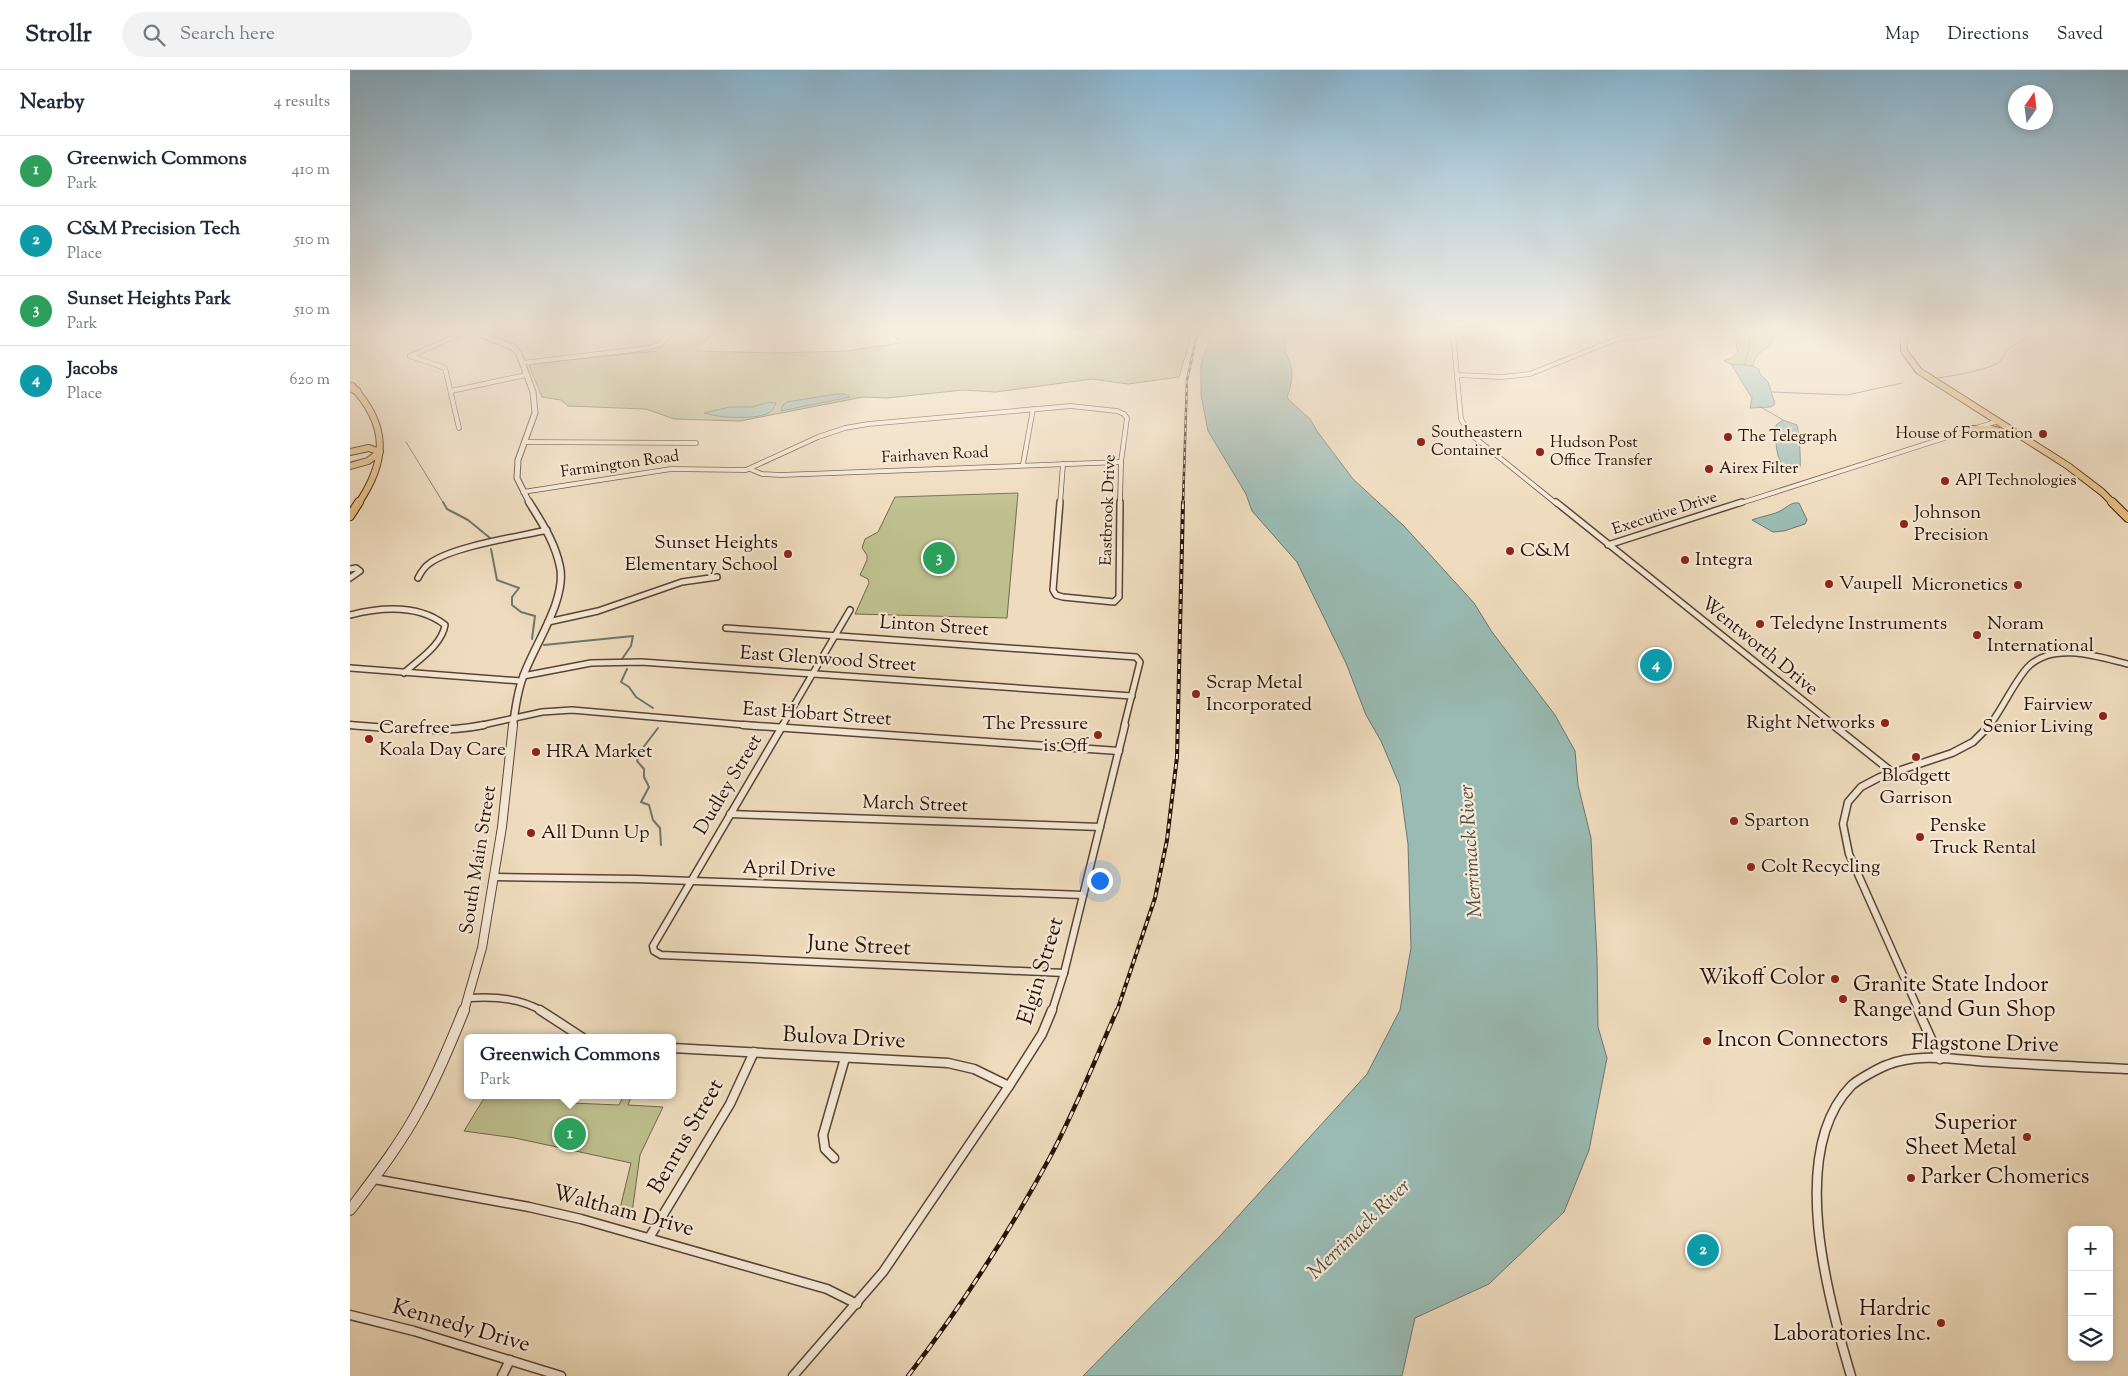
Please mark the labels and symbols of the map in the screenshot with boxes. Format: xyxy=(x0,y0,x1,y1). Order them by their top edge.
north arrow xyxy=(2008,85,2053,130)
place label: Southeastern Container xyxy=(1431,422,1523,463)
place label: House of Formation xyxy=(1896,423,2034,446)
place label: The Telegraph xyxy=(1738,426,1838,449)
marker: House of Formation xyxy=(2037,428,2049,440)
marker: The Telegraph xyxy=(1722,431,1734,443)
place label: Hudson Post Office Transfer xyxy=(1550,432,1652,473)
marker: Southeastern Container xyxy=(1415,436,1427,448)
street label: Fairhaven Road xyxy=(881,442,989,470)
street label: Farmington Road xyxy=(559,445,681,485)
marker: Hudson Post Office Transfer xyxy=(1534,446,1546,458)
street label: Eastbrook Drive xyxy=(1096,454,1122,566)
place label: Airex Filter xyxy=(1719,458,1798,481)
marker: Airex Filter xyxy=(1703,463,1715,475)
place label: API Technologies xyxy=(1955,470,2077,493)
marker: API Technologies xyxy=(1939,475,1951,487)
street label: Executive Drive xyxy=(1609,486,1721,542)
place label: Johnson Precision xyxy=(1913,500,1989,549)
marker: Johnson Precision xyxy=(1898,518,1910,530)
place label: Sunset Heights Elementary School xyxy=(625,530,778,579)
place label: C&M xyxy=(1520,538,1571,565)
pin: 3 xyxy=(923,539,955,577)
marker: C&M xyxy=(1504,545,1516,557)
place label: Integra xyxy=(1695,547,1753,574)
marker: Sunset Heights Elementary School xyxy=(782,548,794,560)
marker: Integra xyxy=(1679,554,1691,566)
place label: Vaupell xyxy=(1839,571,1903,598)
place label: Micronetics xyxy=(1911,572,2008,599)
marker: Vaupell xyxy=(1823,578,1835,590)
marker: Micronetics xyxy=(2012,579,2024,591)
street label: Wentworth Drive xyxy=(1694,591,1824,703)
street label: Linton Street xyxy=(879,610,990,644)
place label: Teledyne Instruments xyxy=(1770,611,1947,638)
place label: Noram International xyxy=(1987,611,2094,660)
marker: Teledyne Instruments xyxy=(1754,618,1766,630)
marker: Noram International xyxy=(1971,629,1983,641)
street label: East Glenwood Street xyxy=(739,640,918,680)
pin: 4 xyxy=(1640,646,1672,684)
place label: Scrap Metal Incorporated xyxy=(1206,670,1312,719)
marker: Scrap Metal Incorporated xyxy=(1190,688,1202,700)
place label: Fairview Senior Living xyxy=(1982,692,2093,741)
street label: East Hobart Street xyxy=(742,696,893,734)
place label: Right Networks xyxy=(1746,710,1875,737)
marker: Fairview Senior Living xyxy=(2097,710,2109,722)
place label: The Pressure is Off xyxy=(982,711,1089,760)
place label: Carefree Koala Day Care xyxy=(379,715,506,764)
marker: Right Networks xyxy=(1879,717,1891,729)
street label: Dudley Street xyxy=(688,729,770,840)
marker: The Pressure is Off xyxy=(1092,729,1104,741)
marker: Carefree Koala Day Care xyxy=(363,733,375,745)
place label: HRA Market xyxy=(546,739,653,766)
marker: HRA Market xyxy=(530,746,542,758)
marker: Blodgett Garrison xyxy=(1910,751,1922,763)
place label: Blodgett Garrison xyxy=(1880,763,1952,812)
street label: South Main Street xyxy=(454,783,504,936)
water label: Merrimack River xyxy=(1453,783,1491,919)
street label: March Street xyxy=(862,790,969,820)
place label: Sparton xyxy=(1744,808,1810,835)
place label: Penske Truck Rental xyxy=(1930,813,2036,862)
marker: Sparton xyxy=(1728,815,1740,827)
place label: All Dunn Up xyxy=(541,820,650,847)
marker: All Dunn Up xyxy=(525,827,537,839)
marker: Penske Truck Rental xyxy=(1914,831,1926,843)
place label: Colt Recycling xyxy=(1761,854,1880,881)
street label: April Drive xyxy=(742,855,836,885)
marker: Colt Recycling xyxy=(1745,861,1757,873)
your location xyxy=(1087,868,1113,894)
street label: Elgin Street xyxy=(1011,913,1074,1029)
street label: June Street xyxy=(805,928,912,966)
place label: Wikoff Color xyxy=(1699,963,1825,995)
place label: Granite State Indoor Range and Gun Shop xyxy=(1853,970,2056,1027)
marker: Wikoff Color xyxy=(1829,973,1841,985)
marker: Granite State Indoor Range and Gun Shop xyxy=(1837,993,1849,1005)
street label: Bulova Drive xyxy=(782,1020,906,1058)
place label: Incon Connectors xyxy=(1717,1025,1888,1057)
street label: Flagstone Drive xyxy=(1911,1028,2059,1062)
marker: Incon Connectors xyxy=(1701,1035,1713,1047)
street label: Benrus Street xyxy=(641,1073,733,1200)
place label: Superior Sheet Metal xyxy=(1905,1108,2017,1165)
pin: 1 xyxy=(554,1115,586,1153)
marker: Superior Sheet Metal xyxy=(2021,1131,2033,1143)
place label: Parker Chomerics xyxy=(1921,1162,2090,1194)
marker: Parker Chomerics xyxy=(1905,1172,1917,1184)
water label: Merrimack River xyxy=(1302,1173,1418,1287)
street label: Waltham Drive xyxy=(549,1178,697,1246)
pin: 2 xyxy=(1687,1231,1719,1269)
street label: Kennedy Drive xyxy=(388,1292,534,1362)
place label: Hardric Laboratories Inc. xyxy=(1773,1294,1931,1351)
marker: Hardric Laboratories Inc. xyxy=(1935,1317,1947,1329)

